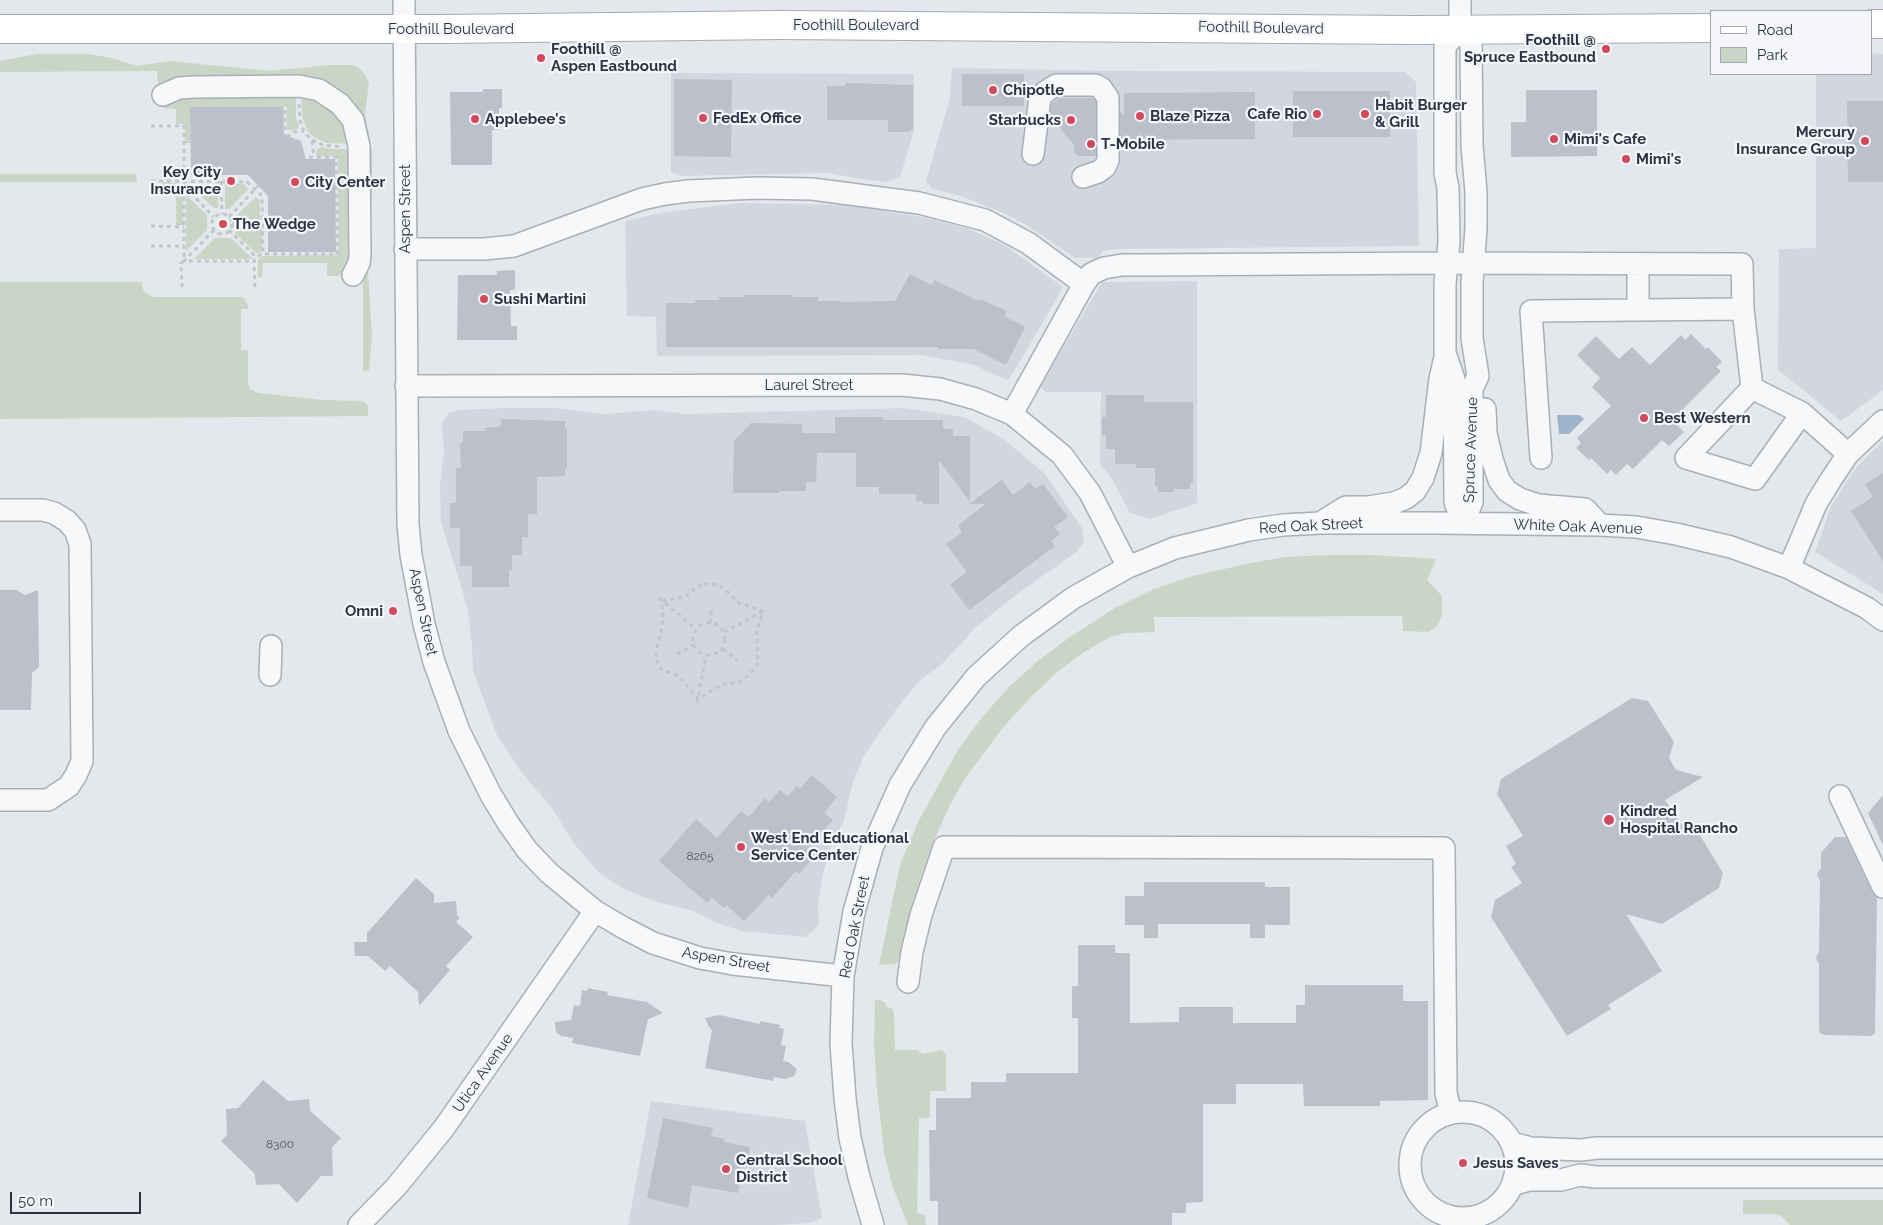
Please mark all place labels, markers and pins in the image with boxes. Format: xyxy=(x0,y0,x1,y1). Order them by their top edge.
place label: Foothill @ Spruce Eastbound xyxy=(1464,31,1596,66)
place label: Foothill @ Aspen Eastbound xyxy=(551,40,677,75)
marker: Foothill @ Spruce Eastbound xyxy=(1600,43,1612,55)
marker: Foothill @ Aspen Eastbound xyxy=(535,52,547,64)
place label: Chipotle xyxy=(1003,81,1064,99)
marker: Chipotle xyxy=(987,84,999,96)
place label: Habit Burger & Grill xyxy=(1375,96,1467,131)
place label: Cafe Rio xyxy=(1247,105,1307,123)
place label: Blaze Pizza xyxy=(1150,107,1230,125)
marker: Cafe Rio xyxy=(1311,108,1323,120)
marker: Habit Burger & Grill xyxy=(1359,108,1371,120)
place label: FedEx Office xyxy=(713,109,802,127)
place label: Applebee's xyxy=(485,110,566,128)
marker: Blaze Pizza xyxy=(1134,110,1146,122)
place label: Starbucks xyxy=(989,111,1061,129)
marker: FedEx Office xyxy=(697,112,709,124)
marker: Applebee's xyxy=(469,113,481,125)
marker: Starbucks xyxy=(1065,114,1077,126)
place label: Mercury Insurance Group xyxy=(1736,123,1855,158)
place label: Mimi's Cafe xyxy=(1564,130,1646,148)
marker: Mimi's Cafe xyxy=(1548,133,1560,145)
place label: T-Mobile xyxy=(1101,135,1165,153)
marker: Mercury Insurance Group xyxy=(1859,135,1871,147)
marker: T-Mobile xyxy=(1085,138,1097,150)
place label: Mimi's xyxy=(1636,150,1681,168)
marker: Mimi's xyxy=(1620,153,1632,165)
place label: Key City Insurance xyxy=(150,163,221,198)
place label: City Center xyxy=(305,173,385,191)
marker: Key City Insurance xyxy=(225,175,237,187)
marker: City Center xyxy=(289,176,301,188)
place label: The Wedge xyxy=(233,215,316,233)
marker: The Wedge xyxy=(217,218,229,230)
place label: Sushi Martini xyxy=(494,290,586,308)
marker: Sushi Martini xyxy=(478,293,490,305)
place label: Best Western xyxy=(1654,409,1751,427)
marker: Best Western xyxy=(1638,412,1650,424)
place label: Omni xyxy=(345,602,383,620)
marker: Omni xyxy=(387,605,399,617)
place label: Kindred Hospital Rancho xyxy=(1620,802,1738,837)
marker: Kindred Hospital Rancho xyxy=(1602,813,1616,827)
place label: West End Educational Service Center xyxy=(751,829,909,864)
marker: West End Educational Service Center xyxy=(735,841,747,853)
place label: Central School District xyxy=(736,1151,842,1186)
place label: Jesus Saves xyxy=(1473,1154,1559,1172)
marker: Jesus Saves xyxy=(1457,1157,1469,1169)
marker: Central School District xyxy=(720,1163,732,1175)

